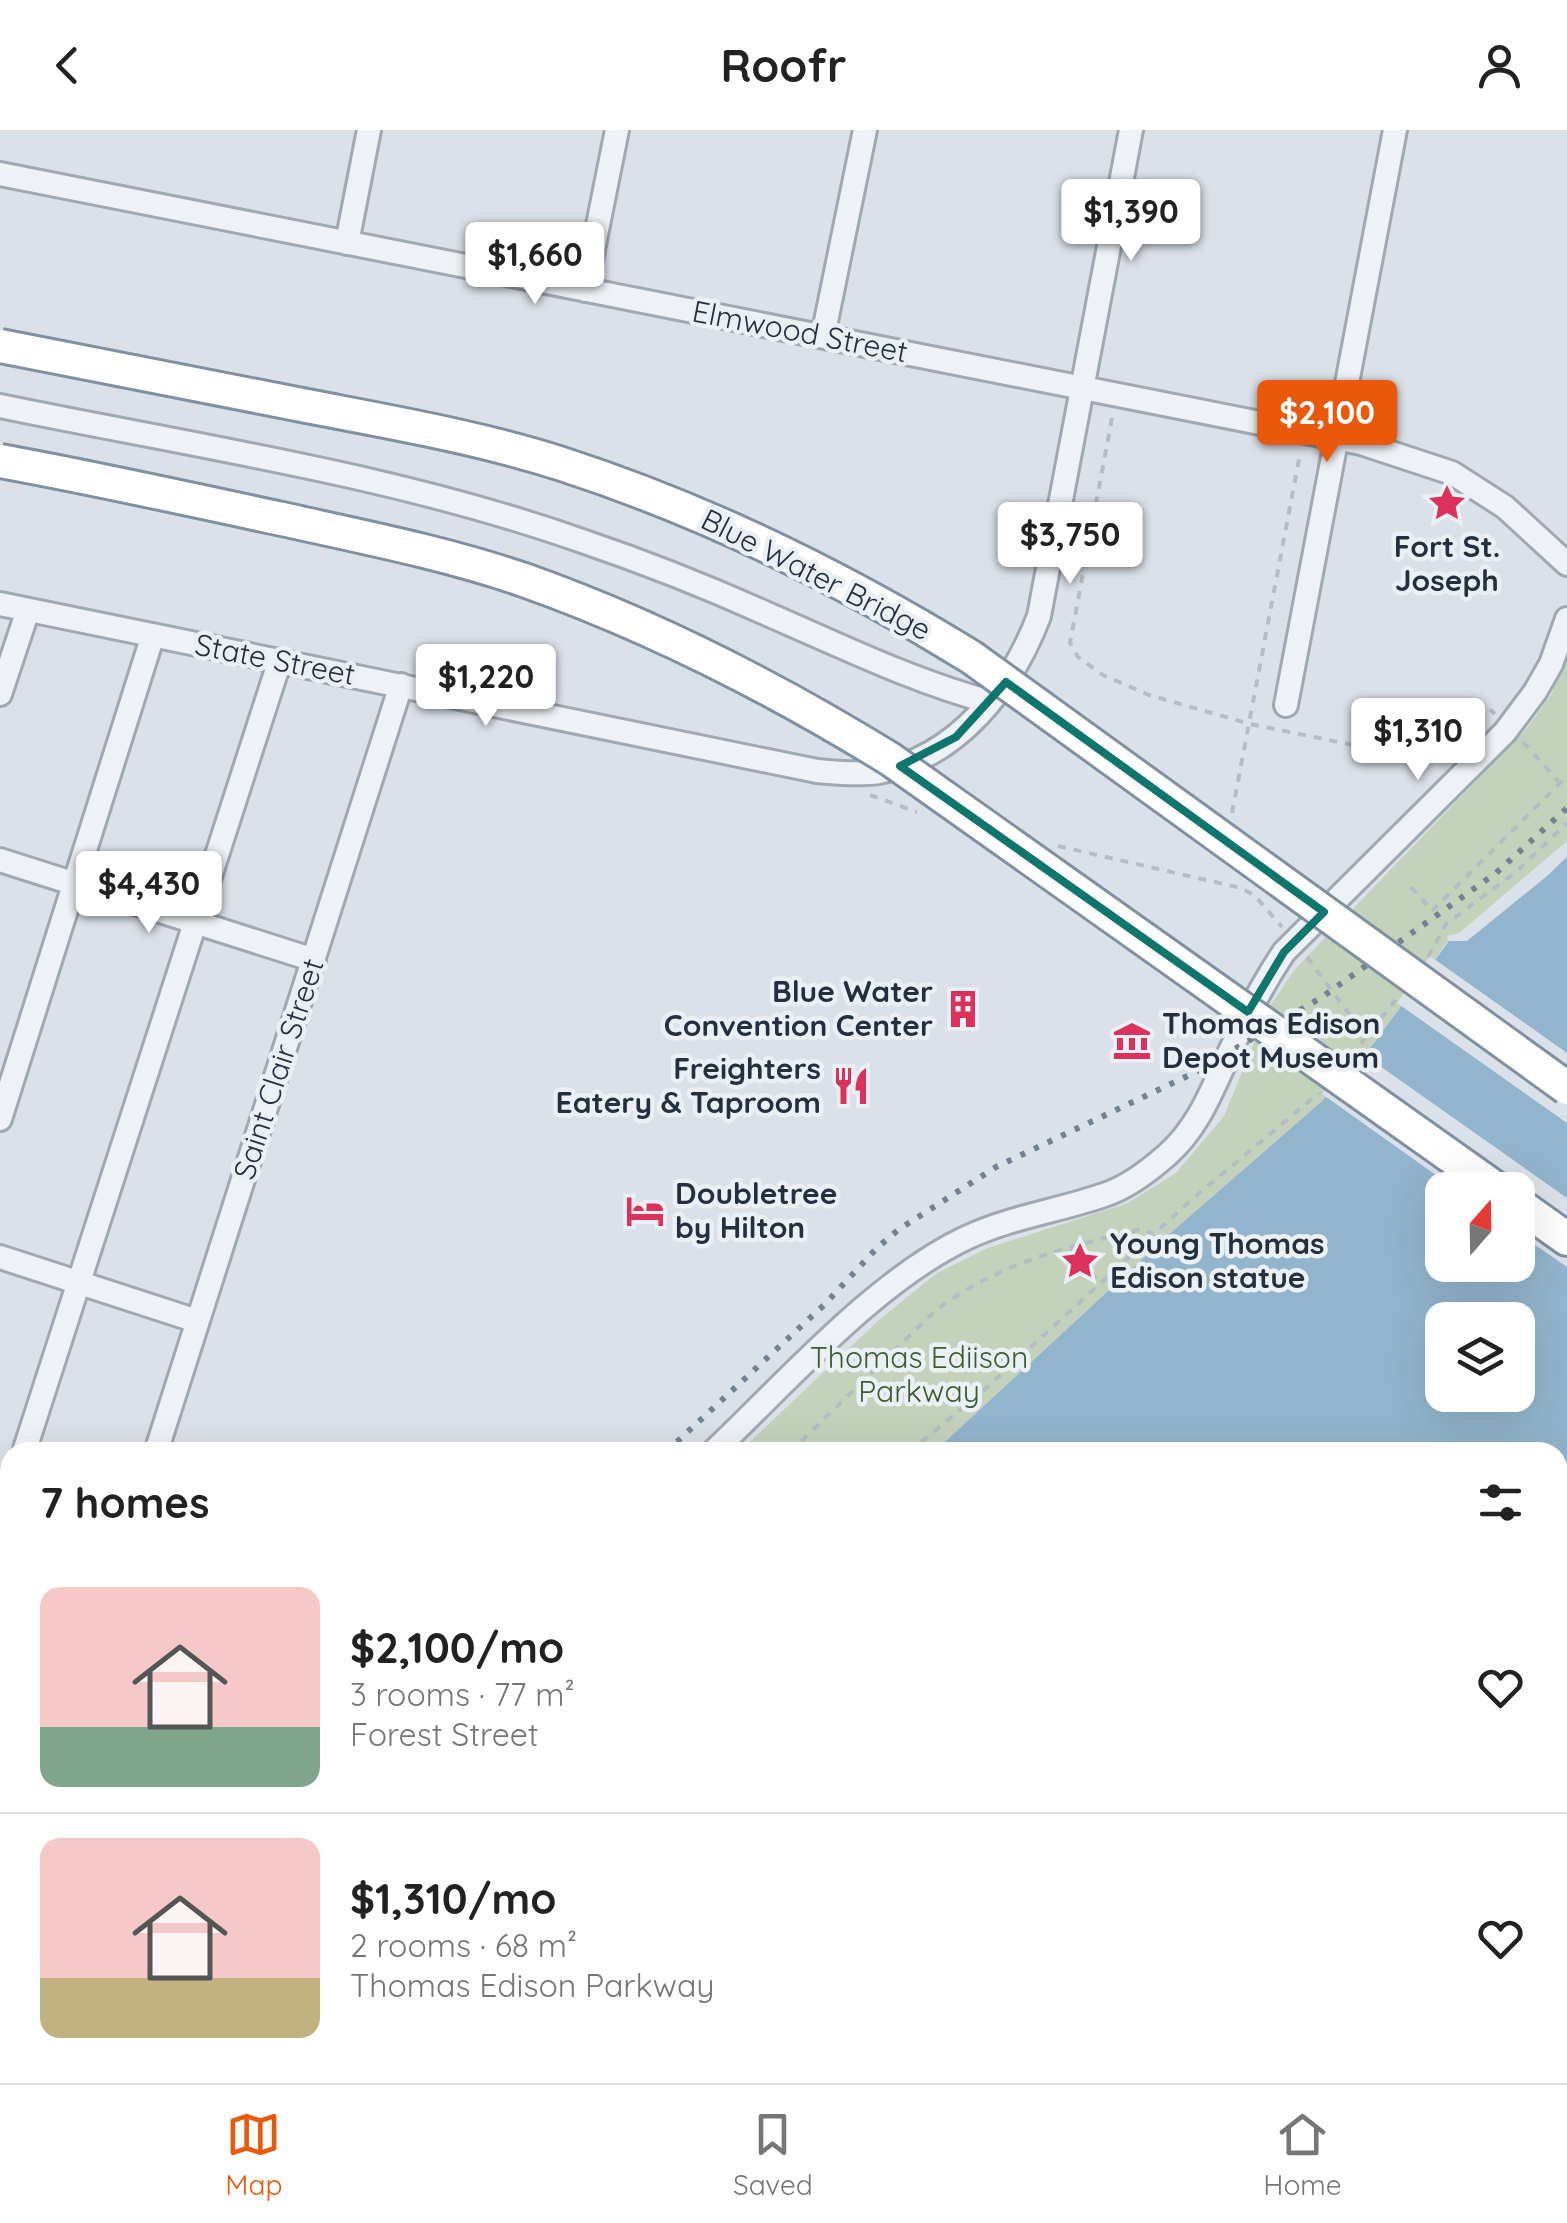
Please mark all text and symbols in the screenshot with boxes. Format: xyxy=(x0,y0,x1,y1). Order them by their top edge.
text: Roofr xyxy=(720,37,847,93)
icon: back xyxy=(40,38,95,93)
icon: person xyxy=(1472,38,1527,93)
pin: $1,390 xyxy=(1050,179,1212,264)
text: $1,390 xyxy=(1083,191,1179,231)
pin: $1,660 xyxy=(454,222,616,307)
text: $1,660 xyxy=(487,234,583,274)
street label: Elmwood Street xyxy=(689,292,911,371)
pin: $2,100 xyxy=(1246,380,1408,465)
text: $2,100 xyxy=(1279,392,1375,432)
place icon: Fort St. Joseph xyxy=(1426,482,1468,524)
street label: Blue Water Bridge xyxy=(695,500,938,648)
pin: $3,750 xyxy=(989,502,1151,587)
text: $3,750 xyxy=(1020,514,1120,554)
place label: Fort St. Joseph xyxy=(1394,527,1500,599)
street label: State Street xyxy=(192,625,359,693)
pin: $1,220 xyxy=(405,644,567,729)
text: $1,220 xyxy=(438,656,534,696)
pin: $1,310 xyxy=(1337,698,1499,783)
text: $1,310 xyxy=(1373,710,1463,750)
pin: $4,430 xyxy=(68,851,230,936)
text: $4,430 xyxy=(98,863,200,903)
street label: Saint Clair Street xyxy=(224,953,332,1184)
place label: Blue Water Convention Center xyxy=(664,972,933,1044)
building icon: Blue Water Convention Center xyxy=(942,988,984,1030)
place label: Thomas Edison Depot Museum xyxy=(1162,1004,1380,1076)
museum icon: Thomas Edison Depot Museum xyxy=(1111,1020,1153,1062)
place label: Freighters Eatery & Taproom xyxy=(556,1049,821,1121)
restaurant icon: Freighters Eatery & Taproom xyxy=(830,1065,872,1107)
north arrow xyxy=(1425,1172,1535,1282)
map controls xyxy=(1425,1172,1535,1412)
place label: Doubletree by Hilton xyxy=(675,1174,837,1246)
hotel icon: Doubletree by Hilton xyxy=(624,1190,666,1232)
place label: Young Thomas Edison statue xyxy=(1110,1224,1324,1296)
place icon: Young Thomas Edison statue xyxy=(1059,1240,1101,1282)
button: layers xyxy=(1425,1302,1535,1412)
park label: Thomas Ediison Parkway xyxy=(810,1338,1028,1410)
icon: filters xyxy=(1473,1475,1528,1530)
text: 7 homes xyxy=(40,1476,209,1529)
text: $2,100/mo xyxy=(350,1621,564,1674)
icon: home xyxy=(120,1627,240,1747)
icon: heart xyxy=(1473,1660,1528,1715)
text: 3 rooms · 77 m² xyxy=(350,1674,575,1714)
text: Forest Street xyxy=(350,1714,539,1754)
text: $1,310/mo xyxy=(350,1872,556,1925)
icon: home xyxy=(120,1878,240,1998)
icon: heart xyxy=(1473,1911,1528,1966)
text: 2 rooms · 68 m² xyxy=(350,1925,577,1965)
text: Thomas Edison Parkway xyxy=(350,1965,714,2005)
tab: Map xyxy=(225,2107,282,2202)
tab: Saved xyxy=(733,2107,813,2202)
tab: Home xyxy=(1263,2107,1342,2202)

